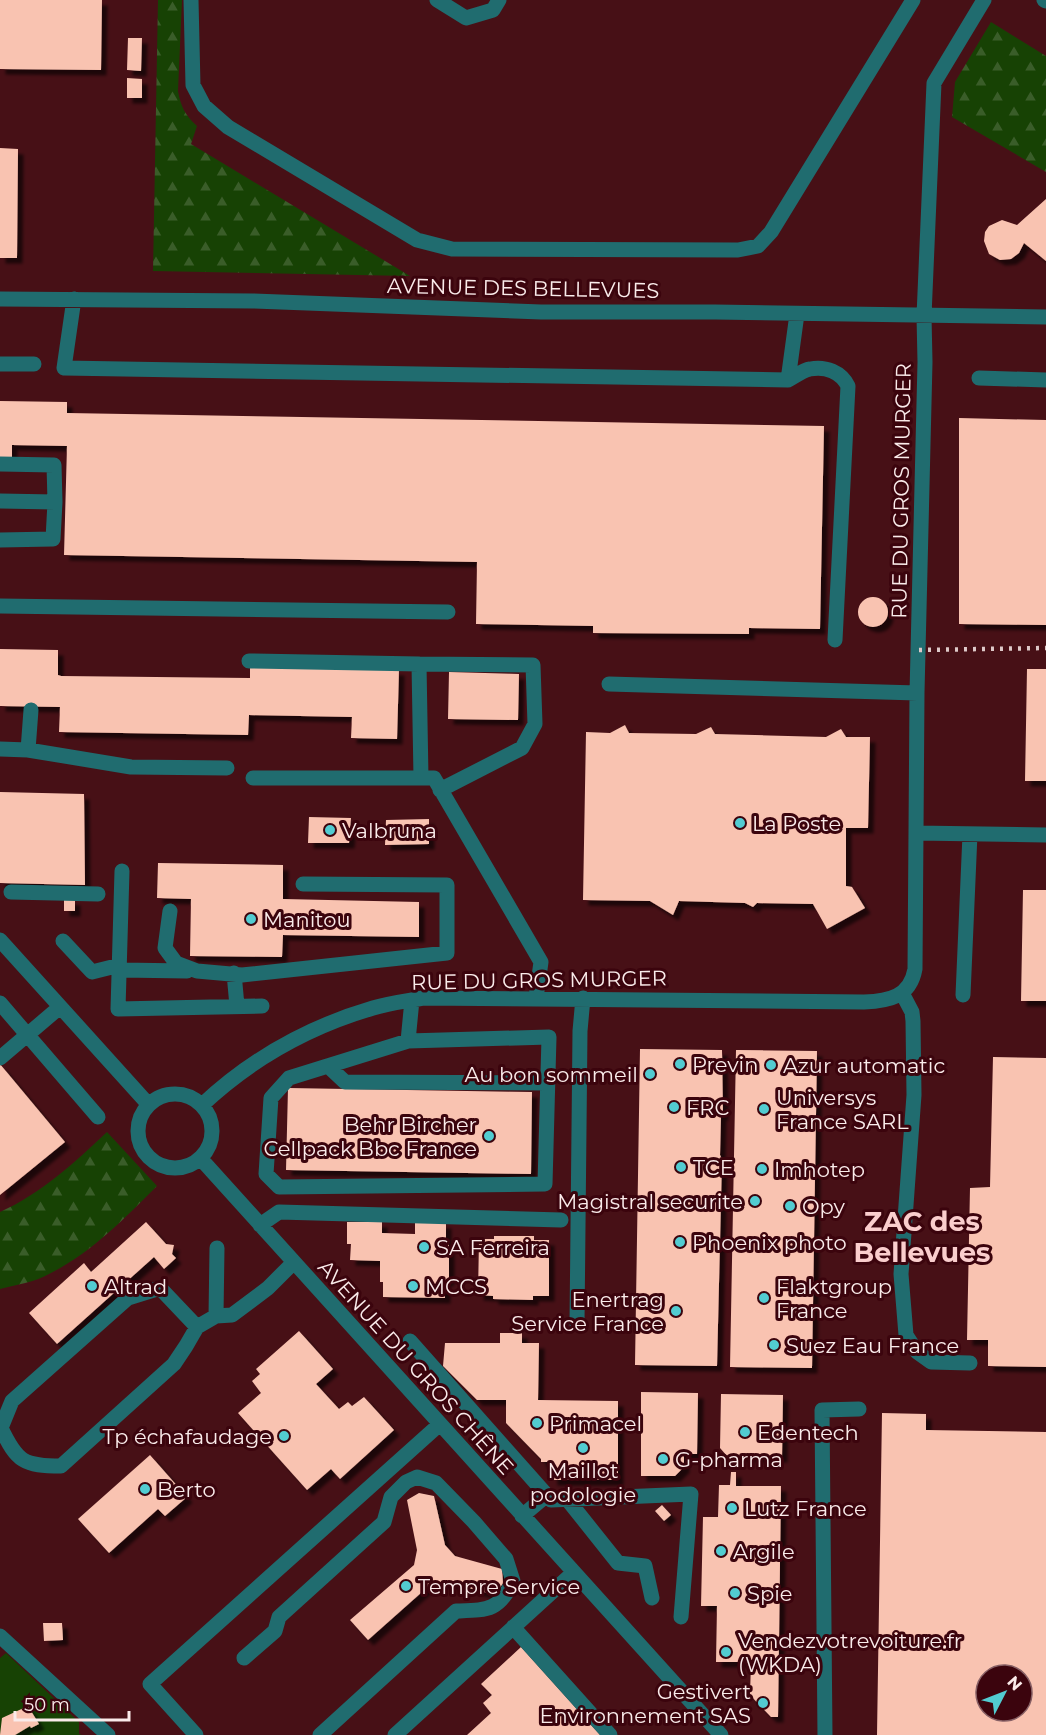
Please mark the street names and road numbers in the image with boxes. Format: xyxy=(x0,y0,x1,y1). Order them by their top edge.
street label: AVENUE DES BELLEVUES xyxy=(387,273,659,303)
street label: RUE DU GROS MURGER xyxy=(886,363,916,619)
street label: RUE DU GROS MURGER xyxy=(411,965,667,995)
street label: AVENUE DU GROS CHÊNE xyxy=(313,1255,519,1479)

